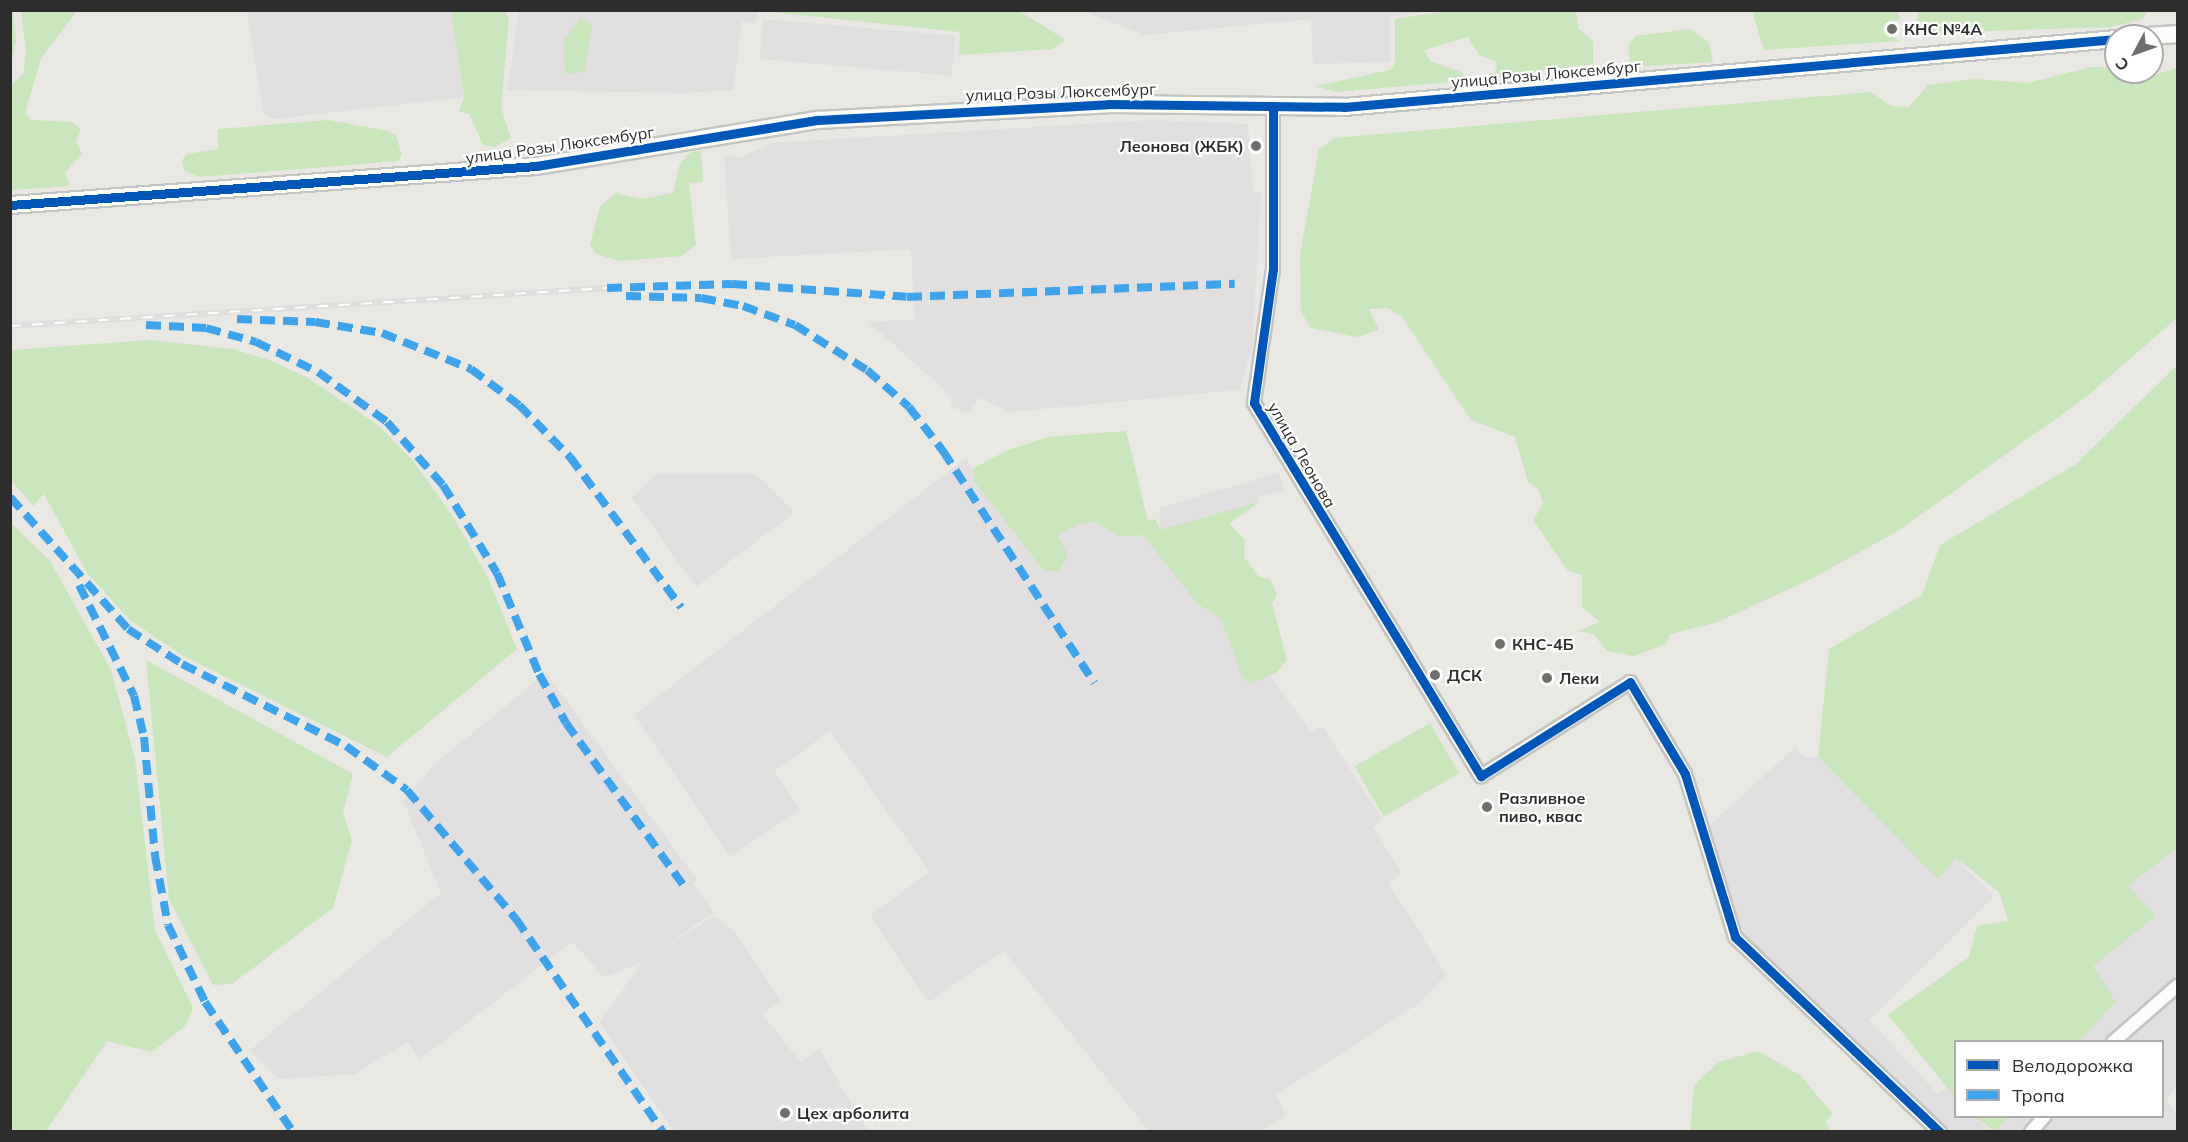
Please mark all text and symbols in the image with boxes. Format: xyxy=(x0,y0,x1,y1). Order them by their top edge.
place label: КНС №4А xyxy=(1904,19,1982,39)
marker: КНС №4А xyxy=(1885,22,1899,36)
north arrow xyxy=(2104,24,2164,84)
text: С xyxy=(2111,54,2133,75)
street label: улица Розы Люксембург xyxy=(1450,56,1642,92)
street label: улица Розы Люксембург xyxy=(966,79,1156,105)
street label: улица Розы Люксембург xyxy=(464,122,656,168)
place label: Леонова (ЖБК) xyxy=(1119,136,1244,156)
marker: Леонова (ЖБК) xyxy=(1249,139,1263,153)
street label: улица Леонова xyxy=(1264,399,1340,511)
place label: КНС-4Б xyxy=(1512,634,1574,654)
marker: КНС-4Б xyxy=(1493,637,1507,651)
place label: ДСК xyxy=(1447,665,1482,685)
marker: ДСК xyxy=(1428,668,1442,682)
place label: Леки xyxy=(1559,668,1599,688)
marker: Леки xyxy=(1540,671,1554,685)
place label: Разливное пиво, квас xyxy=(1499,788,1585,826)
marker: Разливное пиво, квас xyxy=(1480,800,1494,814)
legend xyxy=(1954,1040,2164,1118)
text: Велодорожка xyxy=(2012,1054,2133,1077)
text: Тропа xyxy=(2012,1084,2065,1107)
place label: Цех арболита xyxy=(797,1103,909,1123)
marker: Цех арболита xyxy=(778,1106,792,1120)

